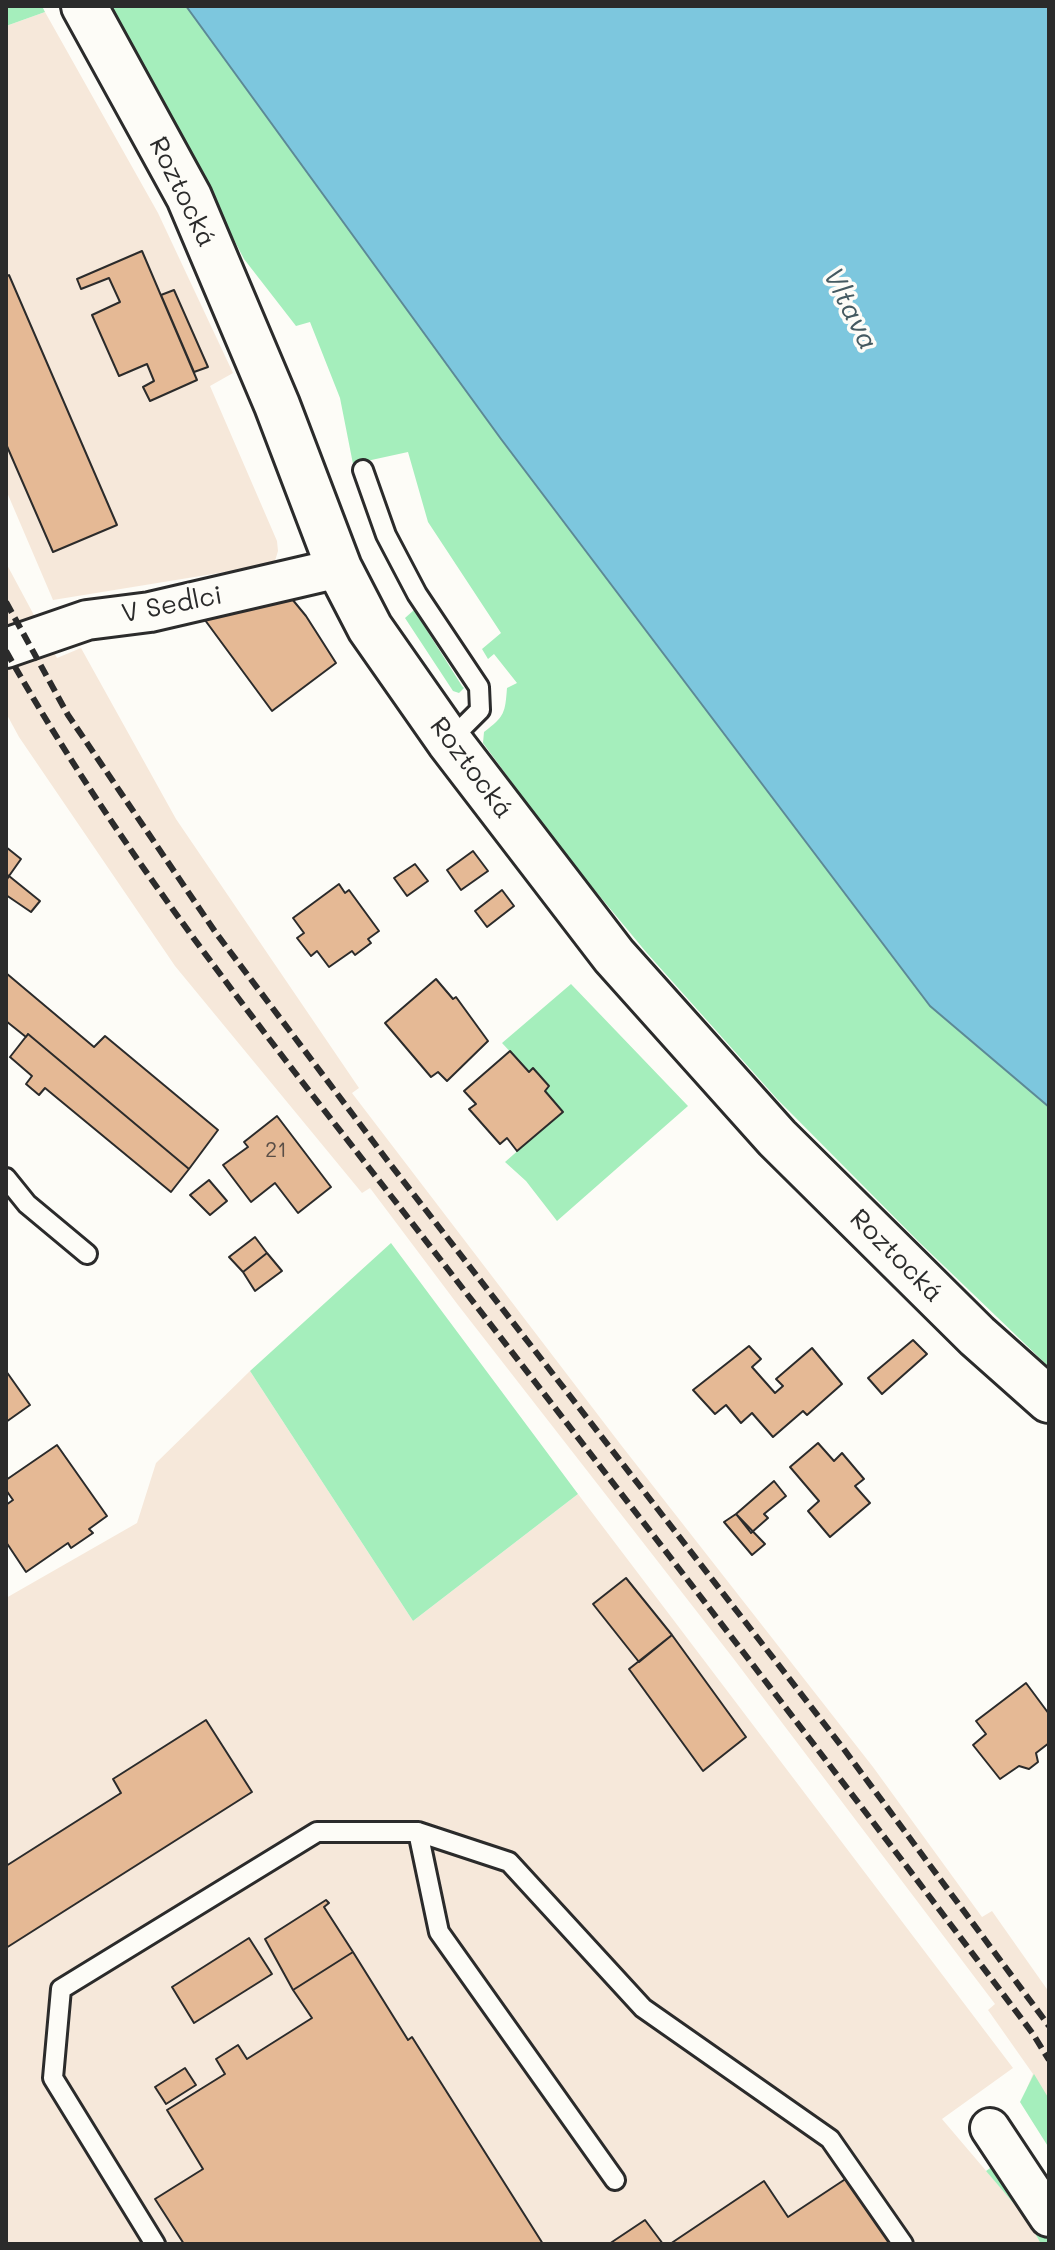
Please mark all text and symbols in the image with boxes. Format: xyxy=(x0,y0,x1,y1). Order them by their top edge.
street label: Roztocká xyxy=(142,132,222,252)
water label: Vltava xyxy=(815,262,885,356)
street label: V Sedlci xyxy=(119,580,225,630)
street label: Roztocká xyxy=(423,711,519,825)
house number: 21 xyxy=(265,1137,287,1163)
street label: Roztocká xyxy=(843,1203,949,1309)

